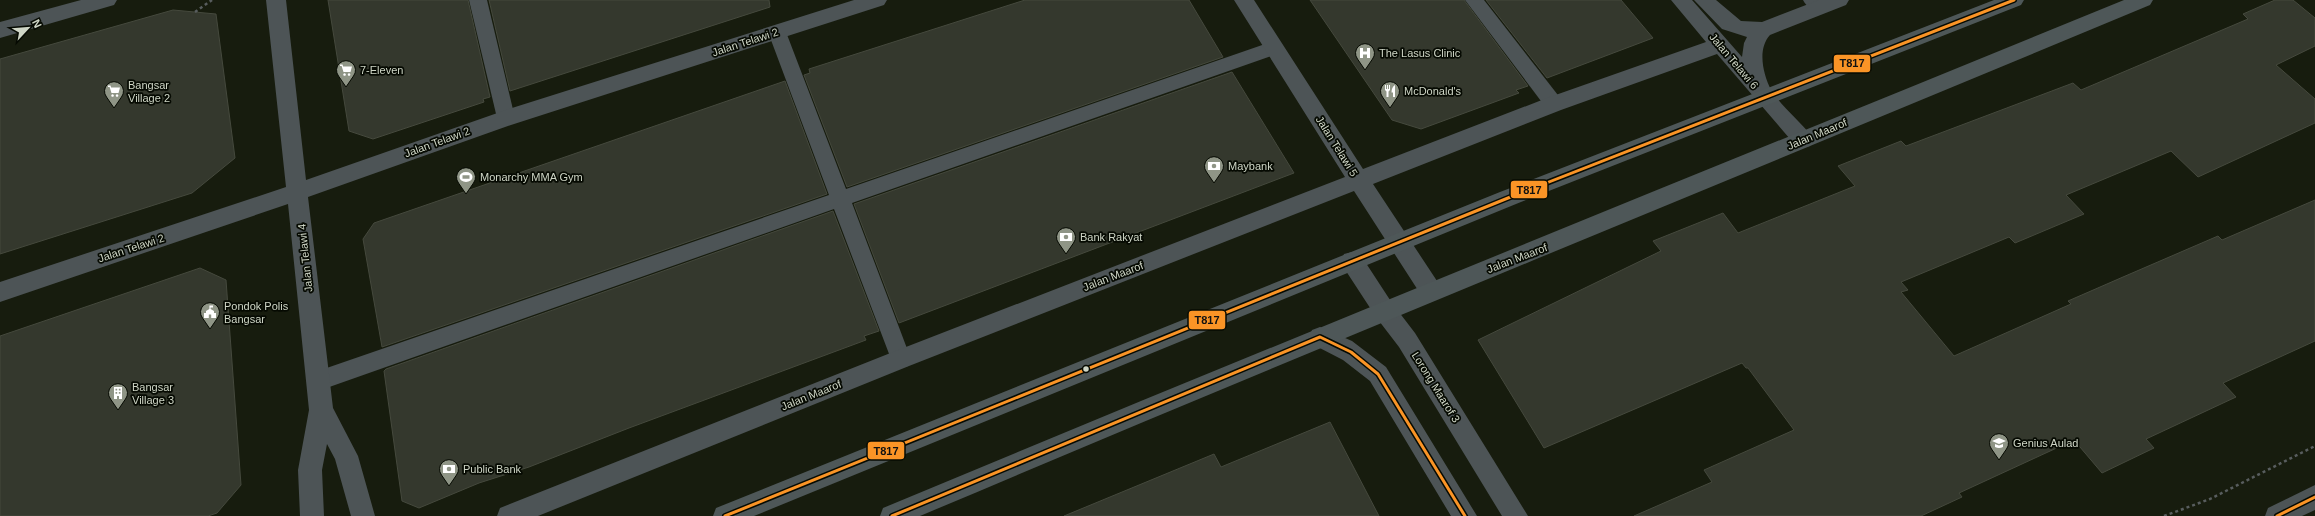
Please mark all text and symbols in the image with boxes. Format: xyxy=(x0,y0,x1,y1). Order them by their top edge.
north arrow xyxy=(8,8,48,48)
text: N xyxy=(30,17,44,30)
street label: Jalan Telawi 2 xyxy=(710,26,780,58)
street label: Jalan Telawi 6 xyxy=(1707,31,1761,91)
hospital icon: The Lasus Clinic xyxy=(1354,42,1376,70)
place label: The Lasus Clinic xyxy=(1379,47,1461,59)
line badge: T817 xyxy=(1833,54,1871,73)
text: T817 xyxy=(1839,57,1865,69)
supermarket icon: 7-Eleven xyxy=(335,59,357,87)
place label: 7-Eleven xyxy=(360,64,403,76)
place label: Bangsar Village 2 xyxy=(128,79,170,104)
supermarket icon: Bangsar Village 2 xyxy=(103,80,125,108)
restaurant icon: McDonald's xyxy=(1379,80,1401,108)
place label: McDonald's xyxy=(1404,85,1462,97)
street label: Jalan Telawi 5 xyxy=(1314,114,1360,178)
street label: Jalan Maarof xyxy=(1785,116,1849,152)
street label: Jalan Telawi 2 xyxy=(403,125,471,159)
bank icon: Maybank xyxy=(1203,155,1225,183)
place label: Maybank xyxy=(1228,160,1273,172)
sports icon: Monarchy MMA Gym xyxy=(455,166,477,194)
place label: Monarchy MMA Gym xyxy=(480,171,583,183)
line badge: T817 xyxy=(1510,180,1548,199)
text: T817 xyxy=(1516,184,1542,196)
street label: Jalan Telawi 4 xyxy=(295,223,315,293)
bank icon: Bank Rakyat xyxy=(1055,226,1077,254)
place label: Bank Rakyat xyxy=(1080,231,1142,243)
street label: Jalan Telawi 2 xyxy=(96,232,166,264)
street label: Jalan Maarof xyxy=(1485,241,1550,275)
street label: Jalan Maarof xyxy=(1081,259,1146,293)
place label: Pondok Polis Bangsar xyxy=(224,300,289,325)
public building icon: Pondok Polis Bangsar xyxy=(199,301,221,329)
line badge: T817 xyxy=(1188,310,1226,330)
text: T817 xyxy=(1194,314,1220,326)
street label: Lorong Maarof 3 xyxy=(1410,350,1462,424)
unlabelled marker xyxy=(1081,364,1091,374)
street label: Jalan Maarof xyxy=(779,377,844,412)
place label: Bangsar Village 3 xyxy=(132,381,174,406)
building icon: Bangsar Village 3 xyxy=(107,382,129,410)
school or university icon: Genius Aulad xyxy=(1988,432,2010,460)
place label: Genius Aulad xyxy=(2013,437,2078,449)
line badge: T817 xyxy=(867,441,905,460)
text: T817 xyxy=(873,445,899,457)
bank icon: Public Bank xyxy=(438,458,460,486)
place label: Public Bank xyxy=(463,463,522,475)

